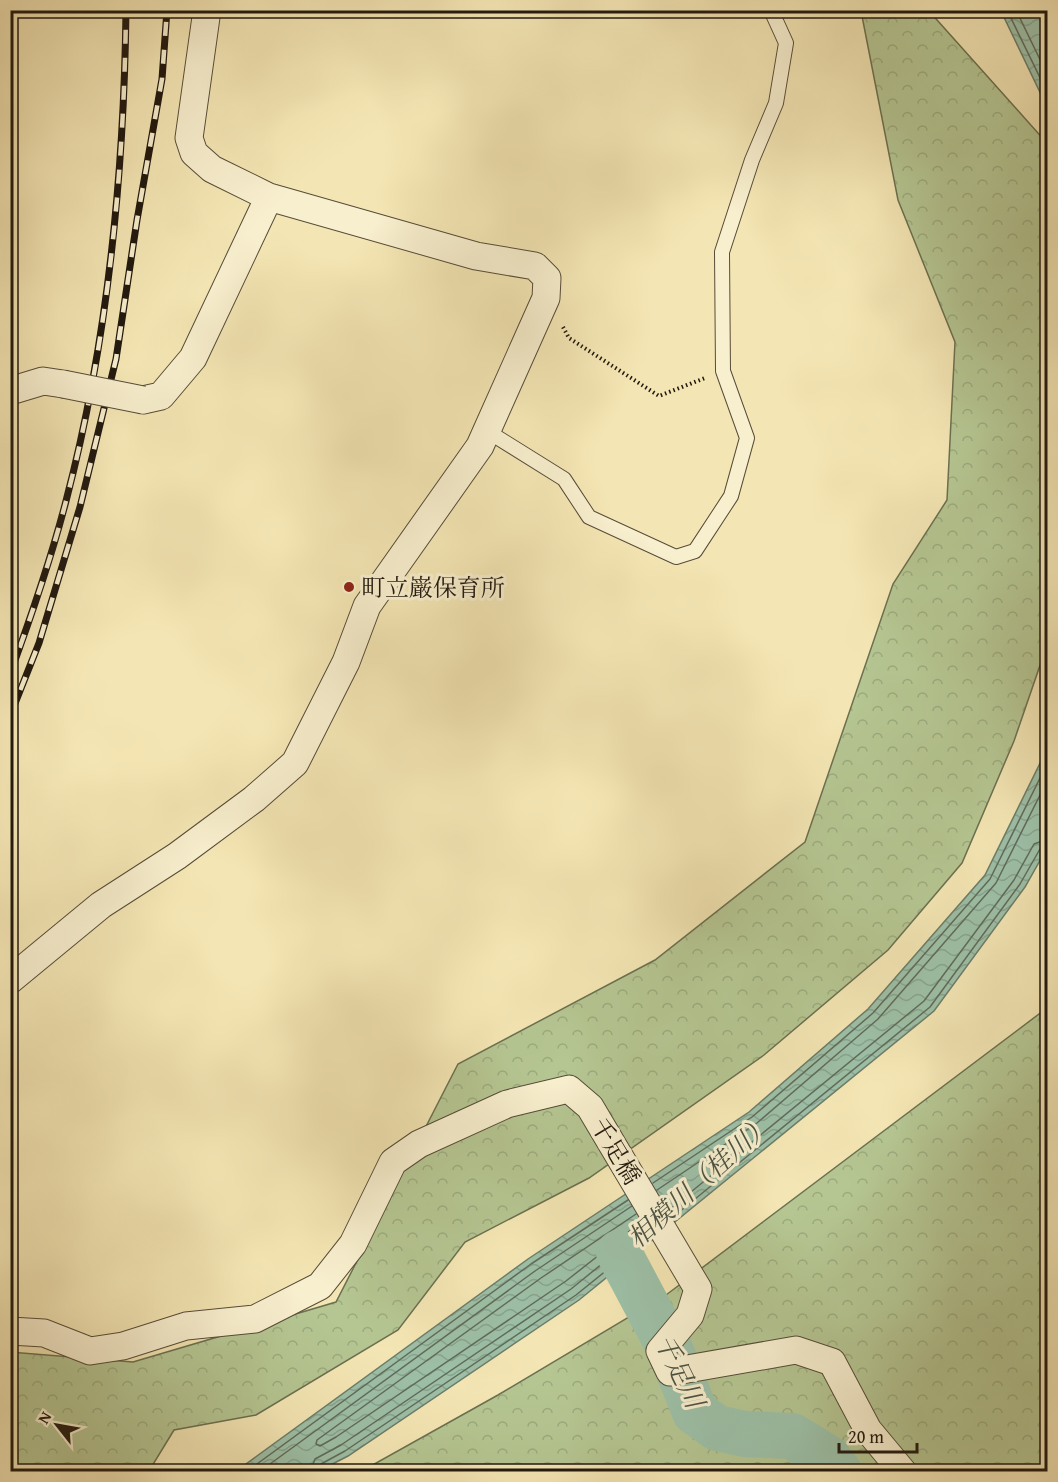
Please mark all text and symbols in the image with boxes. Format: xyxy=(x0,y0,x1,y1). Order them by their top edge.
place label: 町立巌保育所 xyxy=(361,570,505,605)
marker: 町立巌保育所 xyxy=(342,580,356,594)
water label: 相模川（桂川） xyxy=(618,1106,780,1256)
street label: 千足橋 xyxy=(582,1111,650,1191)
water label: 千足川 xyxy=(645,1327,716,1417)
north arrow xyxy=(27,1395,87,1455)
text: N xyxy=(31,1406,57,1428)
scale bar xyxy=(839,1416,917,1454)
text: 20 m xyxy=(848,1423,884,1450)

